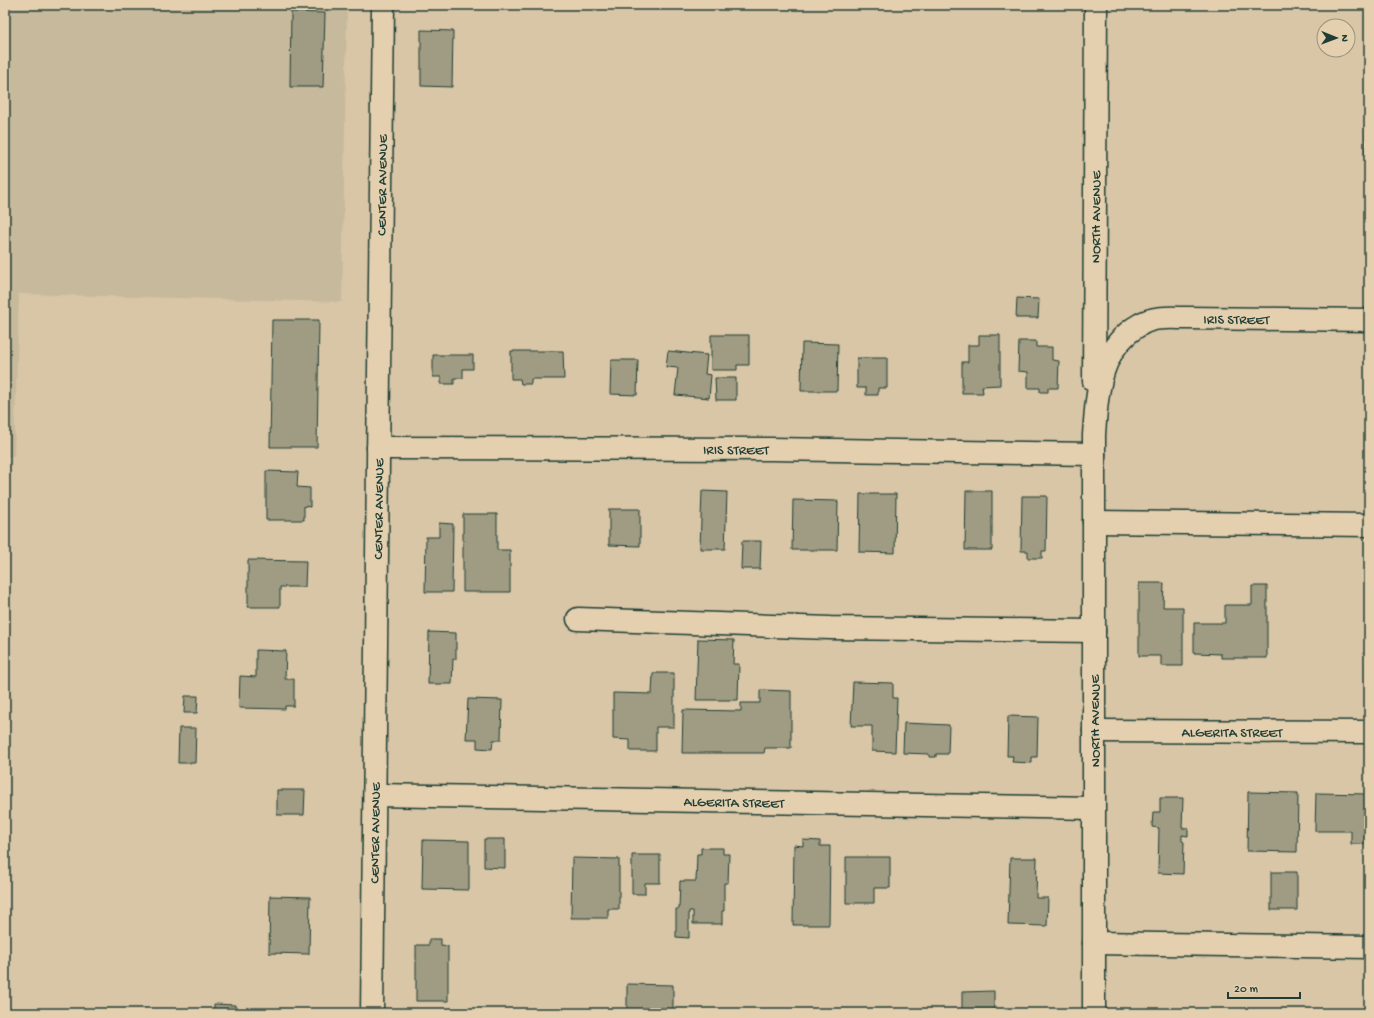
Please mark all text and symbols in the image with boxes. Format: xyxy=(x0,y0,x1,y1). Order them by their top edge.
north arrow xyxy=(1316,18,1356,58)
text: N xyxy=(1338,34,1350,42)
street label: CENTER AVENUE xyxy=(374,133,393,236)
street label: NORTH AVENUE xyxy=(1089,170,1106,263)
street label: IRIS STREET xyxy=(1203,312,1270,330)
street label: IRIS STREET xyxy=(703,443,770,460)
street label: CENTER AVENUE xyxy=(371,457,389,560)
street label: NORTH AVENUE xyxy=(1088,674,1105,767)
street label: ALGERITA STREET xyxy=(1182,725,1283,743)
street label: CENTER AVENUE xyxy=(367,781,386,884)
street label: ALGERITA STREET xyxy=(683,795,785,813)
scale bar xyxy=(1228,974,1300,1000)
text: 20 m xyxy=(1234,983,1259,997)

